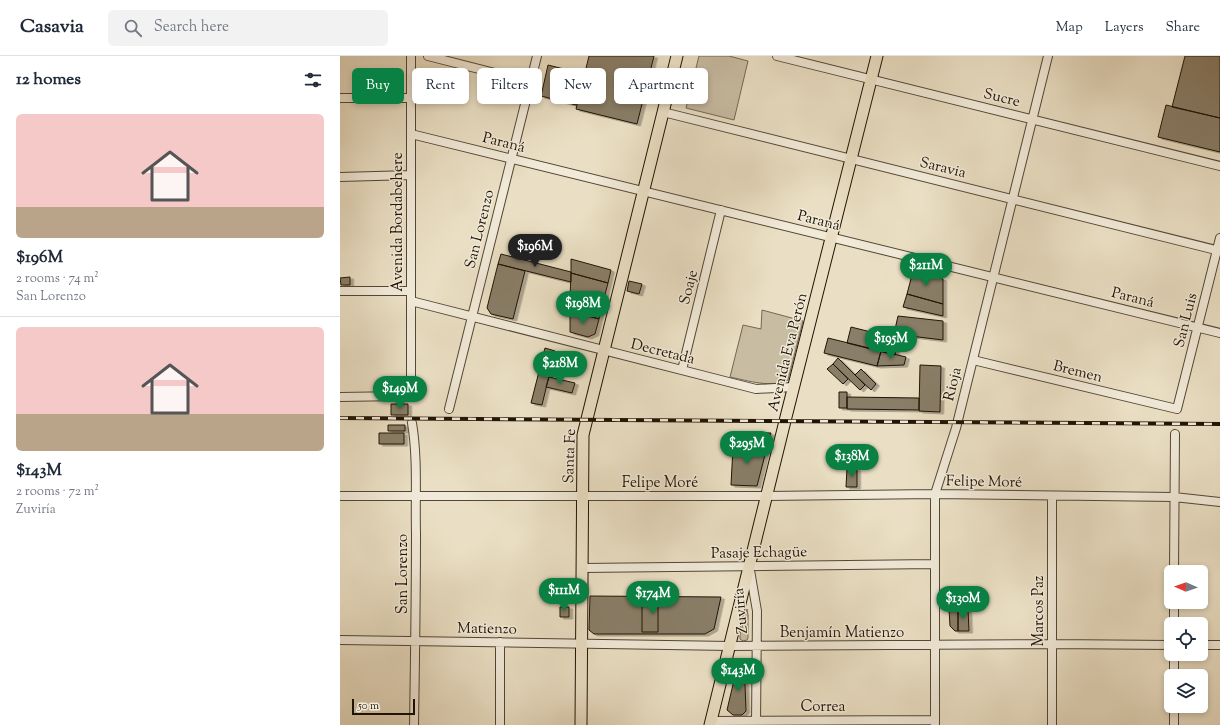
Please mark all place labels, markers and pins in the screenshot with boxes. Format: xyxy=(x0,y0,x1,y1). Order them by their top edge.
pin: $196M xyxy=(507,234,563,268)
pin: $211M xyxy=(898,253,954,287)
pin: $198M xyxy=(555,291,611,325)
pin: $195M xyxy=(863,326,919,360)
pin: $218M xyxy=(532,351,588,385)
pin: $149M xyxy=(372,376,428,410)
pin: $295M xyxy=(719,431,775,465)
pin: $138M xyxy=(824,444,880,478)
pin: $111M xyxy=(536,578,592,612)
pin: $174M xyxy=(625,581,681,615)
pin: $130M xyxy=(935,586,991,620)
pin: $143M xyxy=(710,658,766,692)

